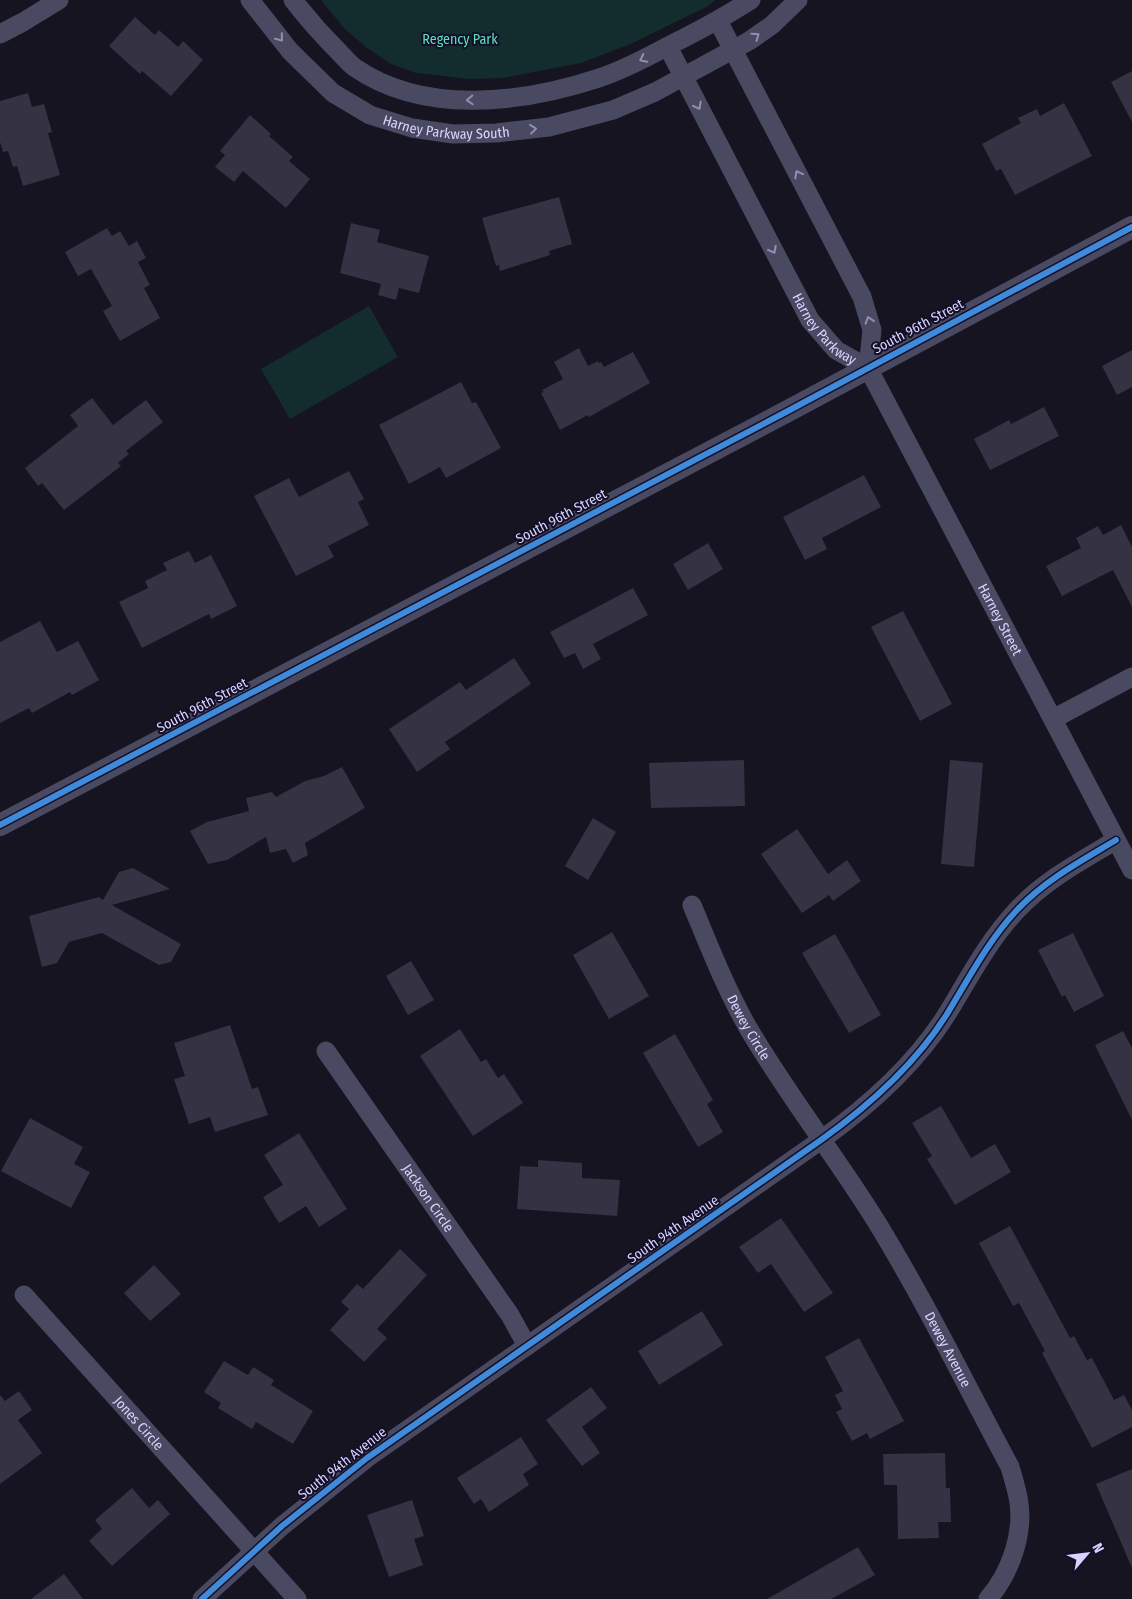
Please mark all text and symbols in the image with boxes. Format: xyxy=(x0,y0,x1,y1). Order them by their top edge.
park label: Regency Park xyxy=(422,31,498,48)
one-way arrow xyxy=(274,32,282,41)
one-way arrow xyxy=(750,33,760,42)
one-way arrow xyxy=(640,53,649,63)
one-way arrow xyxy=(465,94,473,105)
one-way arrow xyxy=(692,100,702,109)
street label: Harney Parkway South xyxy=(381,112,510,143)
one-way arrow xyxy=(529,124,537,135)
one-way arrow xyxy=(794,170,804,179)
one-way arrow xyxy=(767,245,777,254)
street label: Harney Parkway xyxy=(789,290,860,369)
street label: South 96th Street xyxy=(870,295,967,357)
one-way arrow xyxy=(864,316,874,324)
street label: South 96th Street xyxy=(513,485,610,547)
street label: Harney Street xyxy=(974,581,1026,659)
street label: South 96th Street xyxy=(154,674,251,736)
street label: Dewey Circle xyxy=(723,992,774,1063)
street label: Jackson Circle xyxy=(398,1161,458,1235)
street label: South 94th Avenue xyxy=(624,1192,722,1267)
street label: Dewey Avenue xyxy=(921,1309,974,1390)
street label: Jones Circle xyxy=(110,1393,167,1454)
street label: South 94th Avenue xyxy=(295,1424,390,1503)
north arrow xyxy=(1062,1529,1112,1579)
text: N xyxy=(1089,1540,1108,1556)

